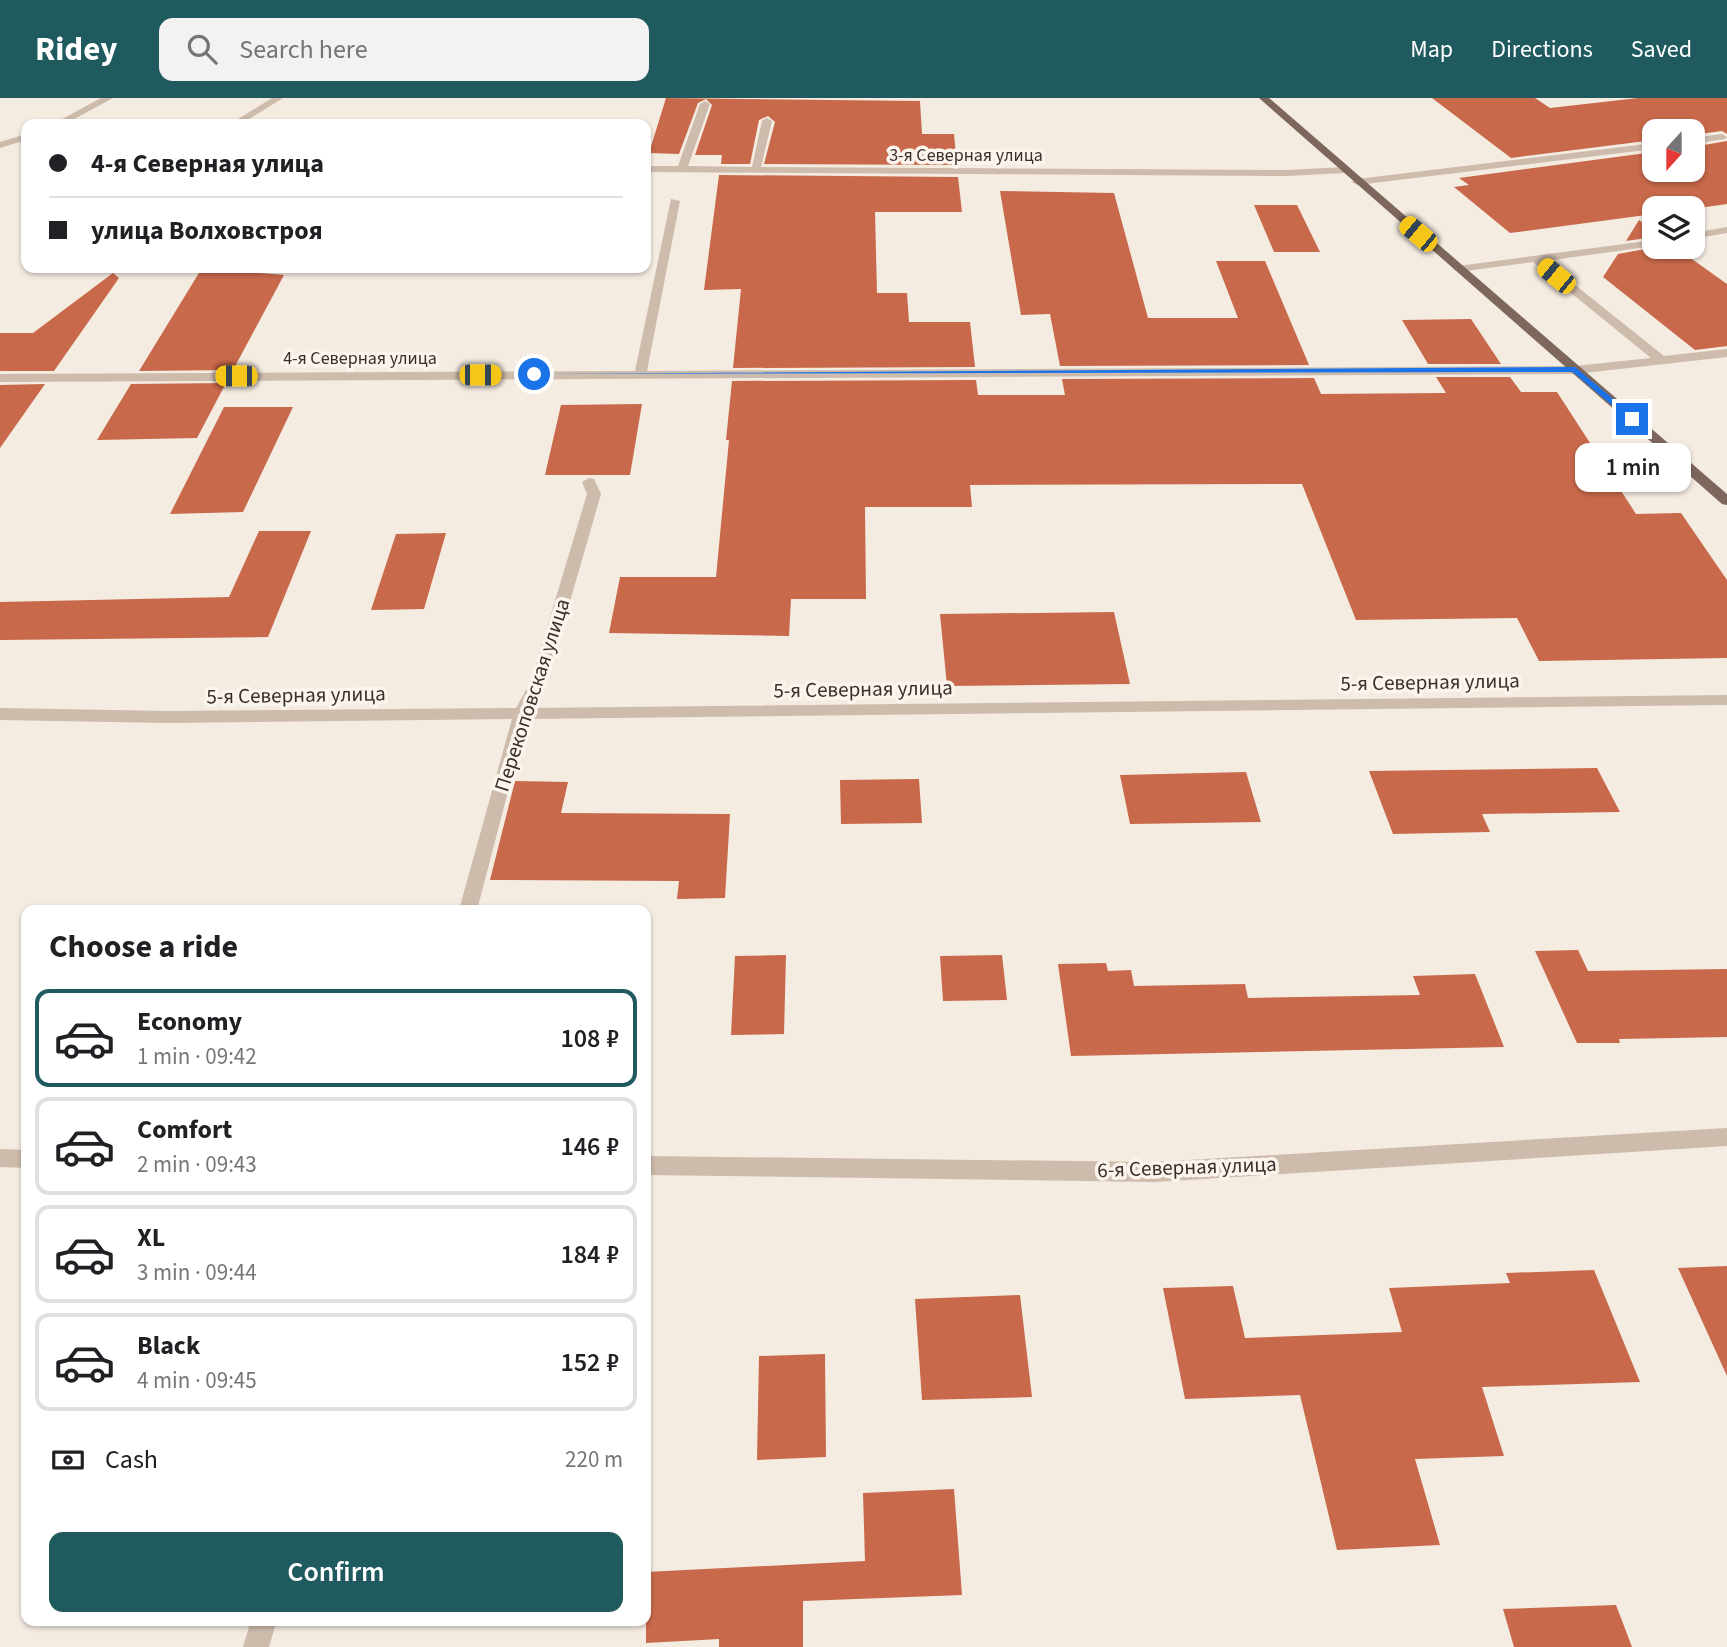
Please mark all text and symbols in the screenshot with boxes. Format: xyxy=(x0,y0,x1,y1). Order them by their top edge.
search box xyxy=(159,18,649,81)
text: Ridey xyxy=(35,26,117,73)
icon: search xyxy=(183,30,221,68)
text: Search here xyxy=(239,31,368,68)
text: Map xyxy=(1410,32,1453,67)
text: Directions xyxy=(1491,32,1593,67)
text: Saved xyxy=(1631,32,1692,67)
north arrow xyxy=(1642,119,1704,182)
map controls xyxy=(1642,119,1705,259)
street label: 3-я Северная улица xyxy=(889,143,1043,168)
text: 4-я Северная улица xyxy=(91,145,324,182)
button: layers xyxy=(1642,196,1705,259)
text: улица Волховстроя xyxy=(91,212,323,249)
car xyxy=(1396,212,1441,256)
car xyxy=(1534,255,1579,297)
street label: 4-я Северная улица xyxy=(283,346,437,371)
route start xyxy=(518,358,550,390)
car xyxy=(460,365,502,386)
car xyxy=(216,366,258,387)
route end xyxy=(1616,403,1648,435)
callout: 1 min xyxy=(1574,444,1690,492)
text: 1 min xyxy=(1606,451,1660,484)
street label: Перекоповская улица xyxy=(487,595,577,795)
street label: 5-я Северная улица xyxy=(1340,665,1520,699)
street label: 5-я Северная улица xyxy=(773,672,953,706)
street label: 5-я Северная улица xyxy=(206,678,386,712)
text: Choose a ride xyxy=(49,924,238,970)
text: Economy xyxy=(137,1003,242,1040)
icon: car xyxy=(53,1007,116,1070)
text: 108 ₽ xyxy=(560,1020,619,1057)
text: 1 min · 09:42 xyxy=(137,1040,257,1073)
text: Comfort xyxy=(137,1111,232,1148)
icon: car xyxy=(53,1115,116,1178)
text: 146 ₽ xyxy=(560,1128,619,1165)
text: 2 min · 09:43 xyxy=(137,1148,257,1181)
street label: 6-я Северная улица xyxy=(1097,1149,1277,1185)
text: XL xyxy=(137,1219,165,1256)
icon: car xyxy=(53,1223,116,1286)
text: 184 ₽ xyxy=(560,1236,619,1273)
text: 3 min · 09:44 xyxy=(137,1256,257,1289)
text: Black xyxy=(137,1327,200,1364)
icon: car xyxy=(53,1331,116,1394)
text: 152 ₽ xyxy=(560,1344,619,1381)
text: 4 min · 09:45 xyxy=(137,1364,257,1397)
icon: cash xyxy=(49,1441,87,1479)
text: Cash xyxy=(105,1441,158,1478)
text: 220 m xyxy=(565,1443,623,1476)
button: Confirm xyxy=(49,1532,623,1612)

